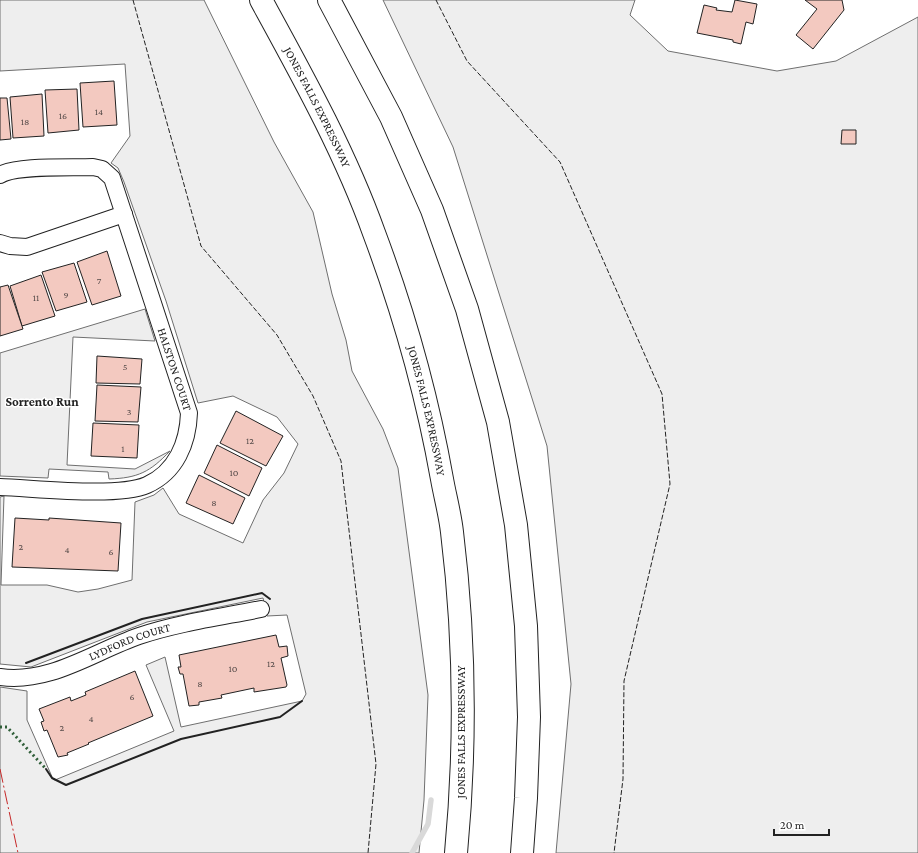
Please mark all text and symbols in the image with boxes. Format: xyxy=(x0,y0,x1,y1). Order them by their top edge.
street label: JONES FALLS EXPRESSWAY xyxy=(280,44,354,170)
house number: 14 xyxy=(95,106,103,117)
house number: 16 xyxy=(59,110,67,121)
house number: 18 xyxy=(21,116,29,127)
house number: 7 xyxy=(97,275,102,286)
house number: 9 xyxy=(63,289,69,300)
house number: 11 xyxy=(33,292,39,303)
street label: HALSTON COURT xyxy=(155,326,195,413)
street label: JONES FALLS EXPRESSWAY xyxy=(404,343,448,478)
house number: 5 xyxy=(123,361,128,372)
district label: Sorrento Run xyxy=(5,394,79,409)
house number: 3 xyxy=(127,406,132,417)
house number: 12 xyxy=(246,435,254,446)
house number: 1 xyxy=(121,443,125,454)
house number: 10 xyxy=(230,467,239,478)
house number: 8 xyxy=(211,497,217,508)
house number: 2 xyxy=(19,541,24,552)
house number: 4 xyxy=(64,544,70,555)
house number: 6 xyxy=(108,546,114,557)
street label: LYDFORD COURT xyxy=(86,620,172,664)
house number: 12 xyxy=(267,658,275,669)
house number: 10 xyxy=(229,663,238,674)
street label: JONES FALLS EXPRESSWAY xyxy=(454,665,468,799)
house number: 8 xyxy=(197,678,203,689)
house number: 6 xyxy=(129,691,135,702)
house number: 4 xyxy=(88,713,94,724)
house number: 2 xyxy=(60,722,65,733)
scale bar xyxy=(774,811,829,837)
text: 20 m xyxy=(780,818,805,832)

